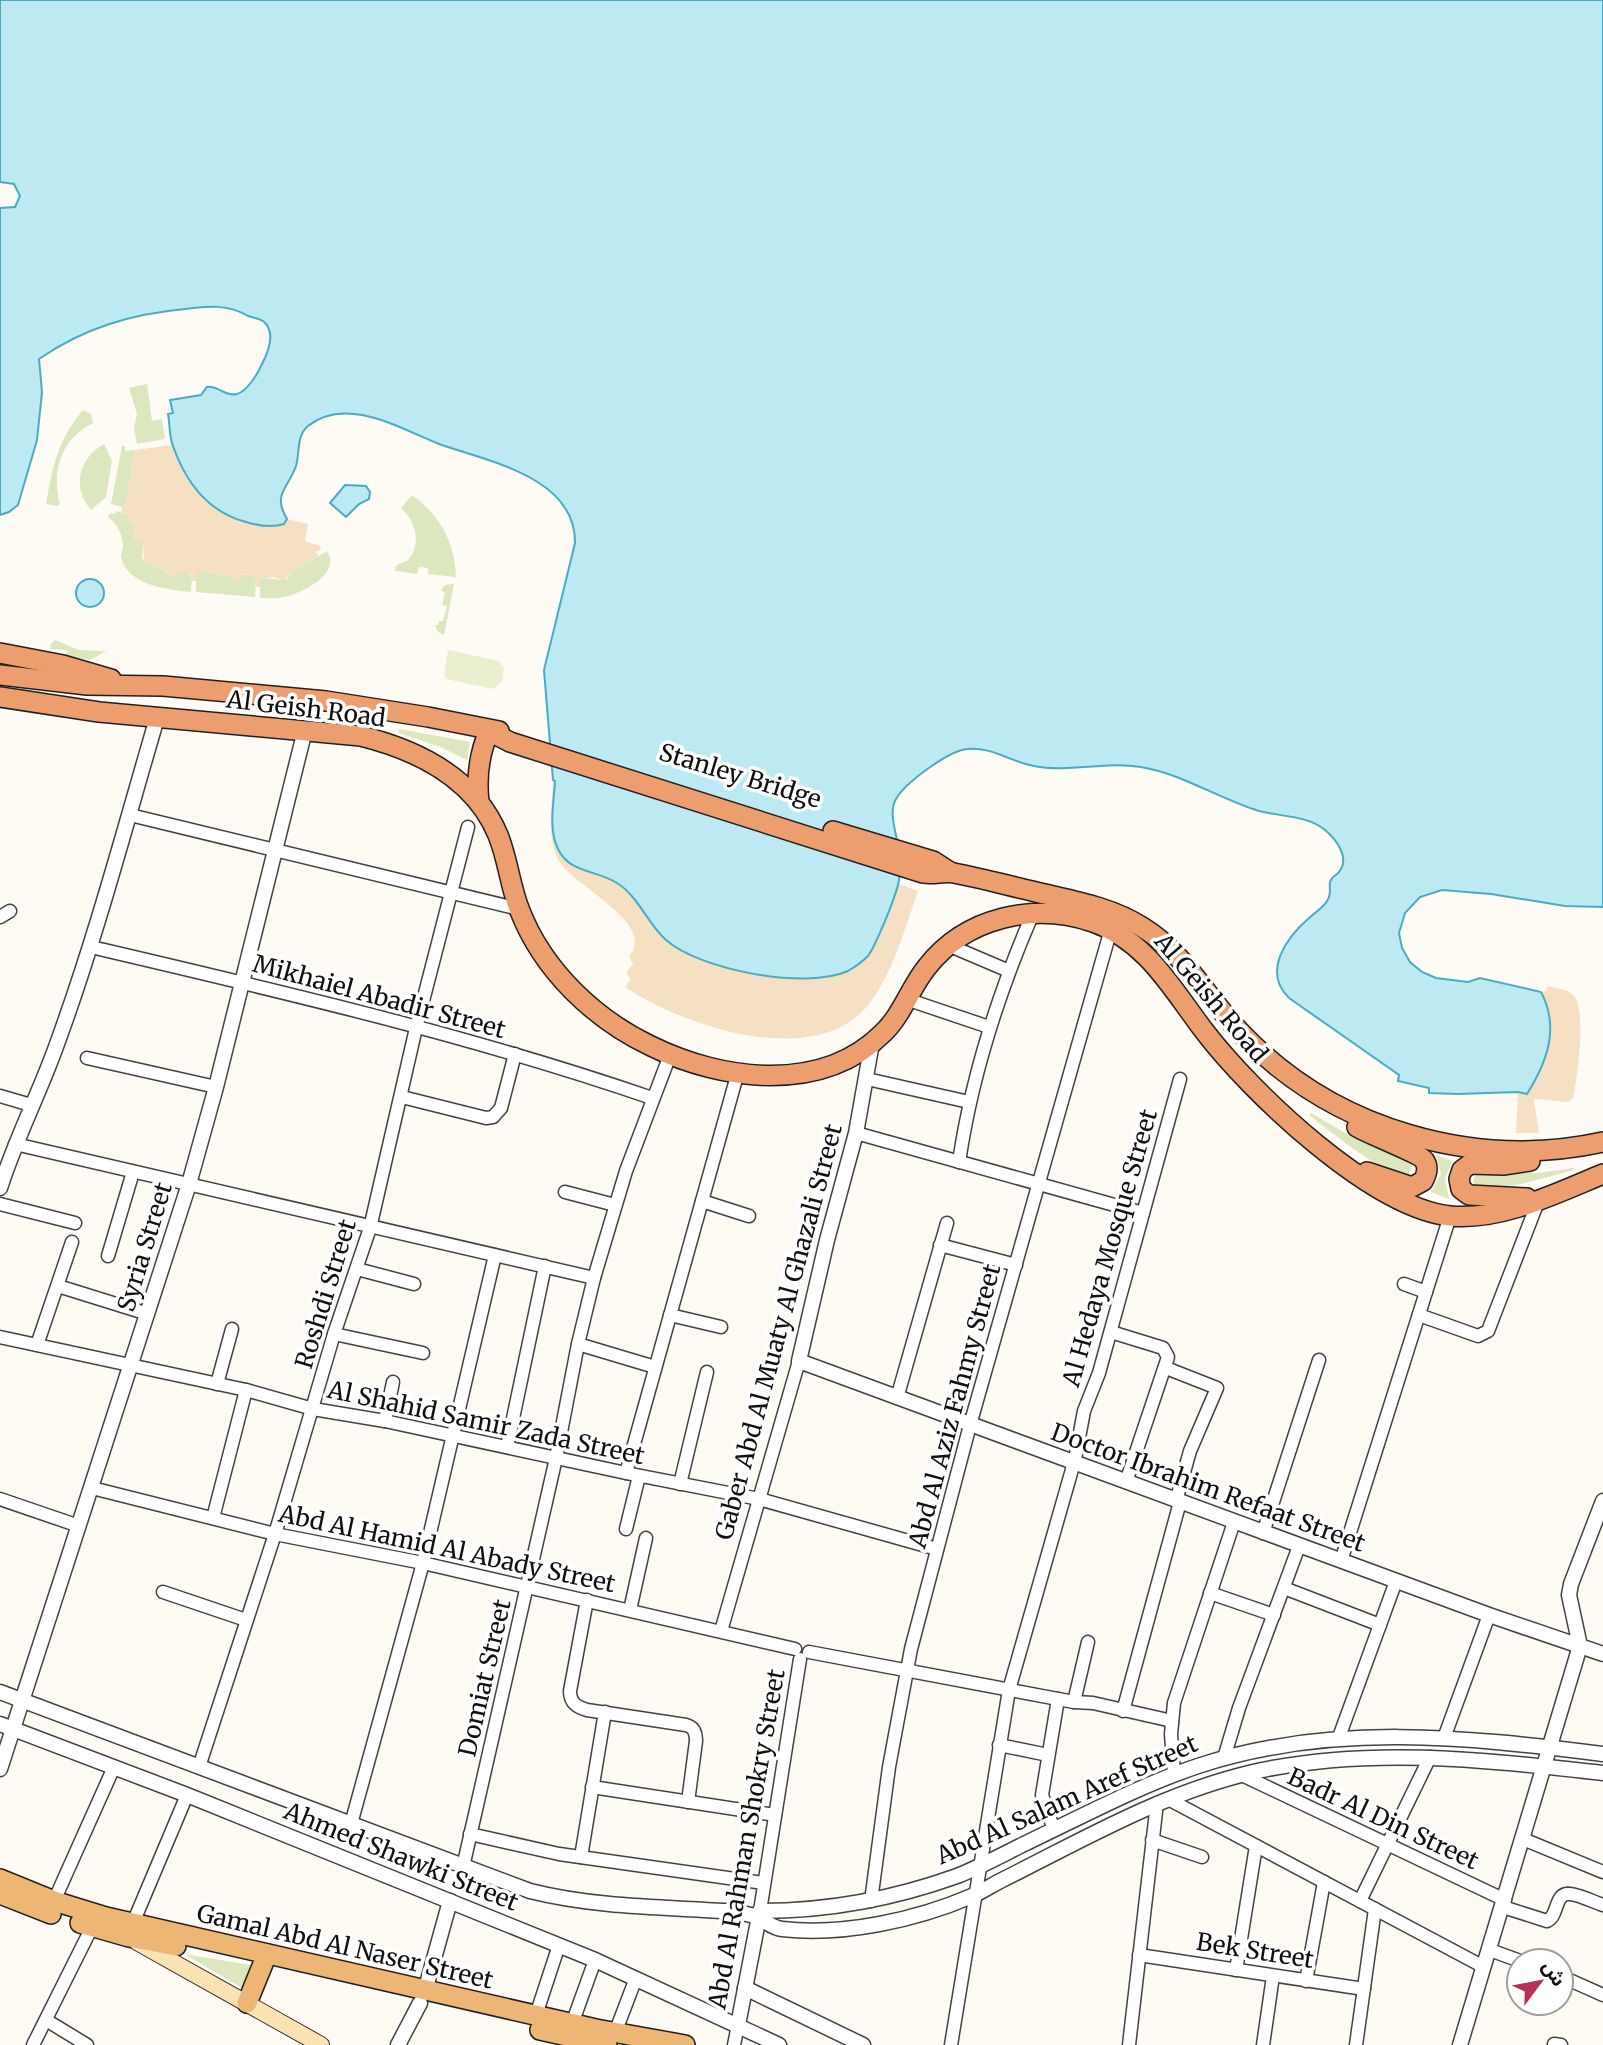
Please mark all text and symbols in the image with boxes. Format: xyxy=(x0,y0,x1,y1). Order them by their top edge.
street label: Al Geish Road xyxy=(224,683,387,734)
street label: Stanley Bridge xyxy=(655,736,825,815)
street label: Al Geish Road xyxy=(1147,926,1275,1069)
street label: Mikhaiel Abadir Street xyxy=(249,948,510,1045)
street label: Al Hedaya Mosque Street xyxy=(1055,1105,1164,1391)
street label: Gaber Abd Al Muaty Al Ghazali Street xyxy=(708,1120,849,1543)
street label: Syria Street xyxy=(110,1178,179,1315)
street label: Roshdi Street xyxy=(288,1215,363,1372)
street label: Abd Al Aziz Fahmy Street xyxy=(901,1260,1008,1552)
street label: Al Shahid Samir Zada Street xyxy=(324,1374,648,1471)
street label: Doctor Ibrahim Refaat Street xyxy=(1047,1416,1370,1559)
street label: Abd Al Hamid Al Abady Street xyxy=(275,1497,619,1599)
street label: Domiat Street xyxy=(451,1596,518,1760)
street label: Abd Al Rahman Shokry Street xyxy=(701,1666,792,2012)
street label: Abd Al Salam Aref Street xyxy=(930,1728,1203,1872)
street label: Badr Al Din Street xyxy=(1283,1761,1484,1877)
street label: Ahmed Shawki Street xyxy=(279,1795,523,1918)
street label: Gamal Abd Al Naser Street xyxy=(194,1897,497,1996)
street label: Bek Street xyxy=(1194,1926,1317,1975)
north arrow xyxy=(1505,1947,1575,2017)
text: ش xyxy=(1537,1956,1571,1990)

